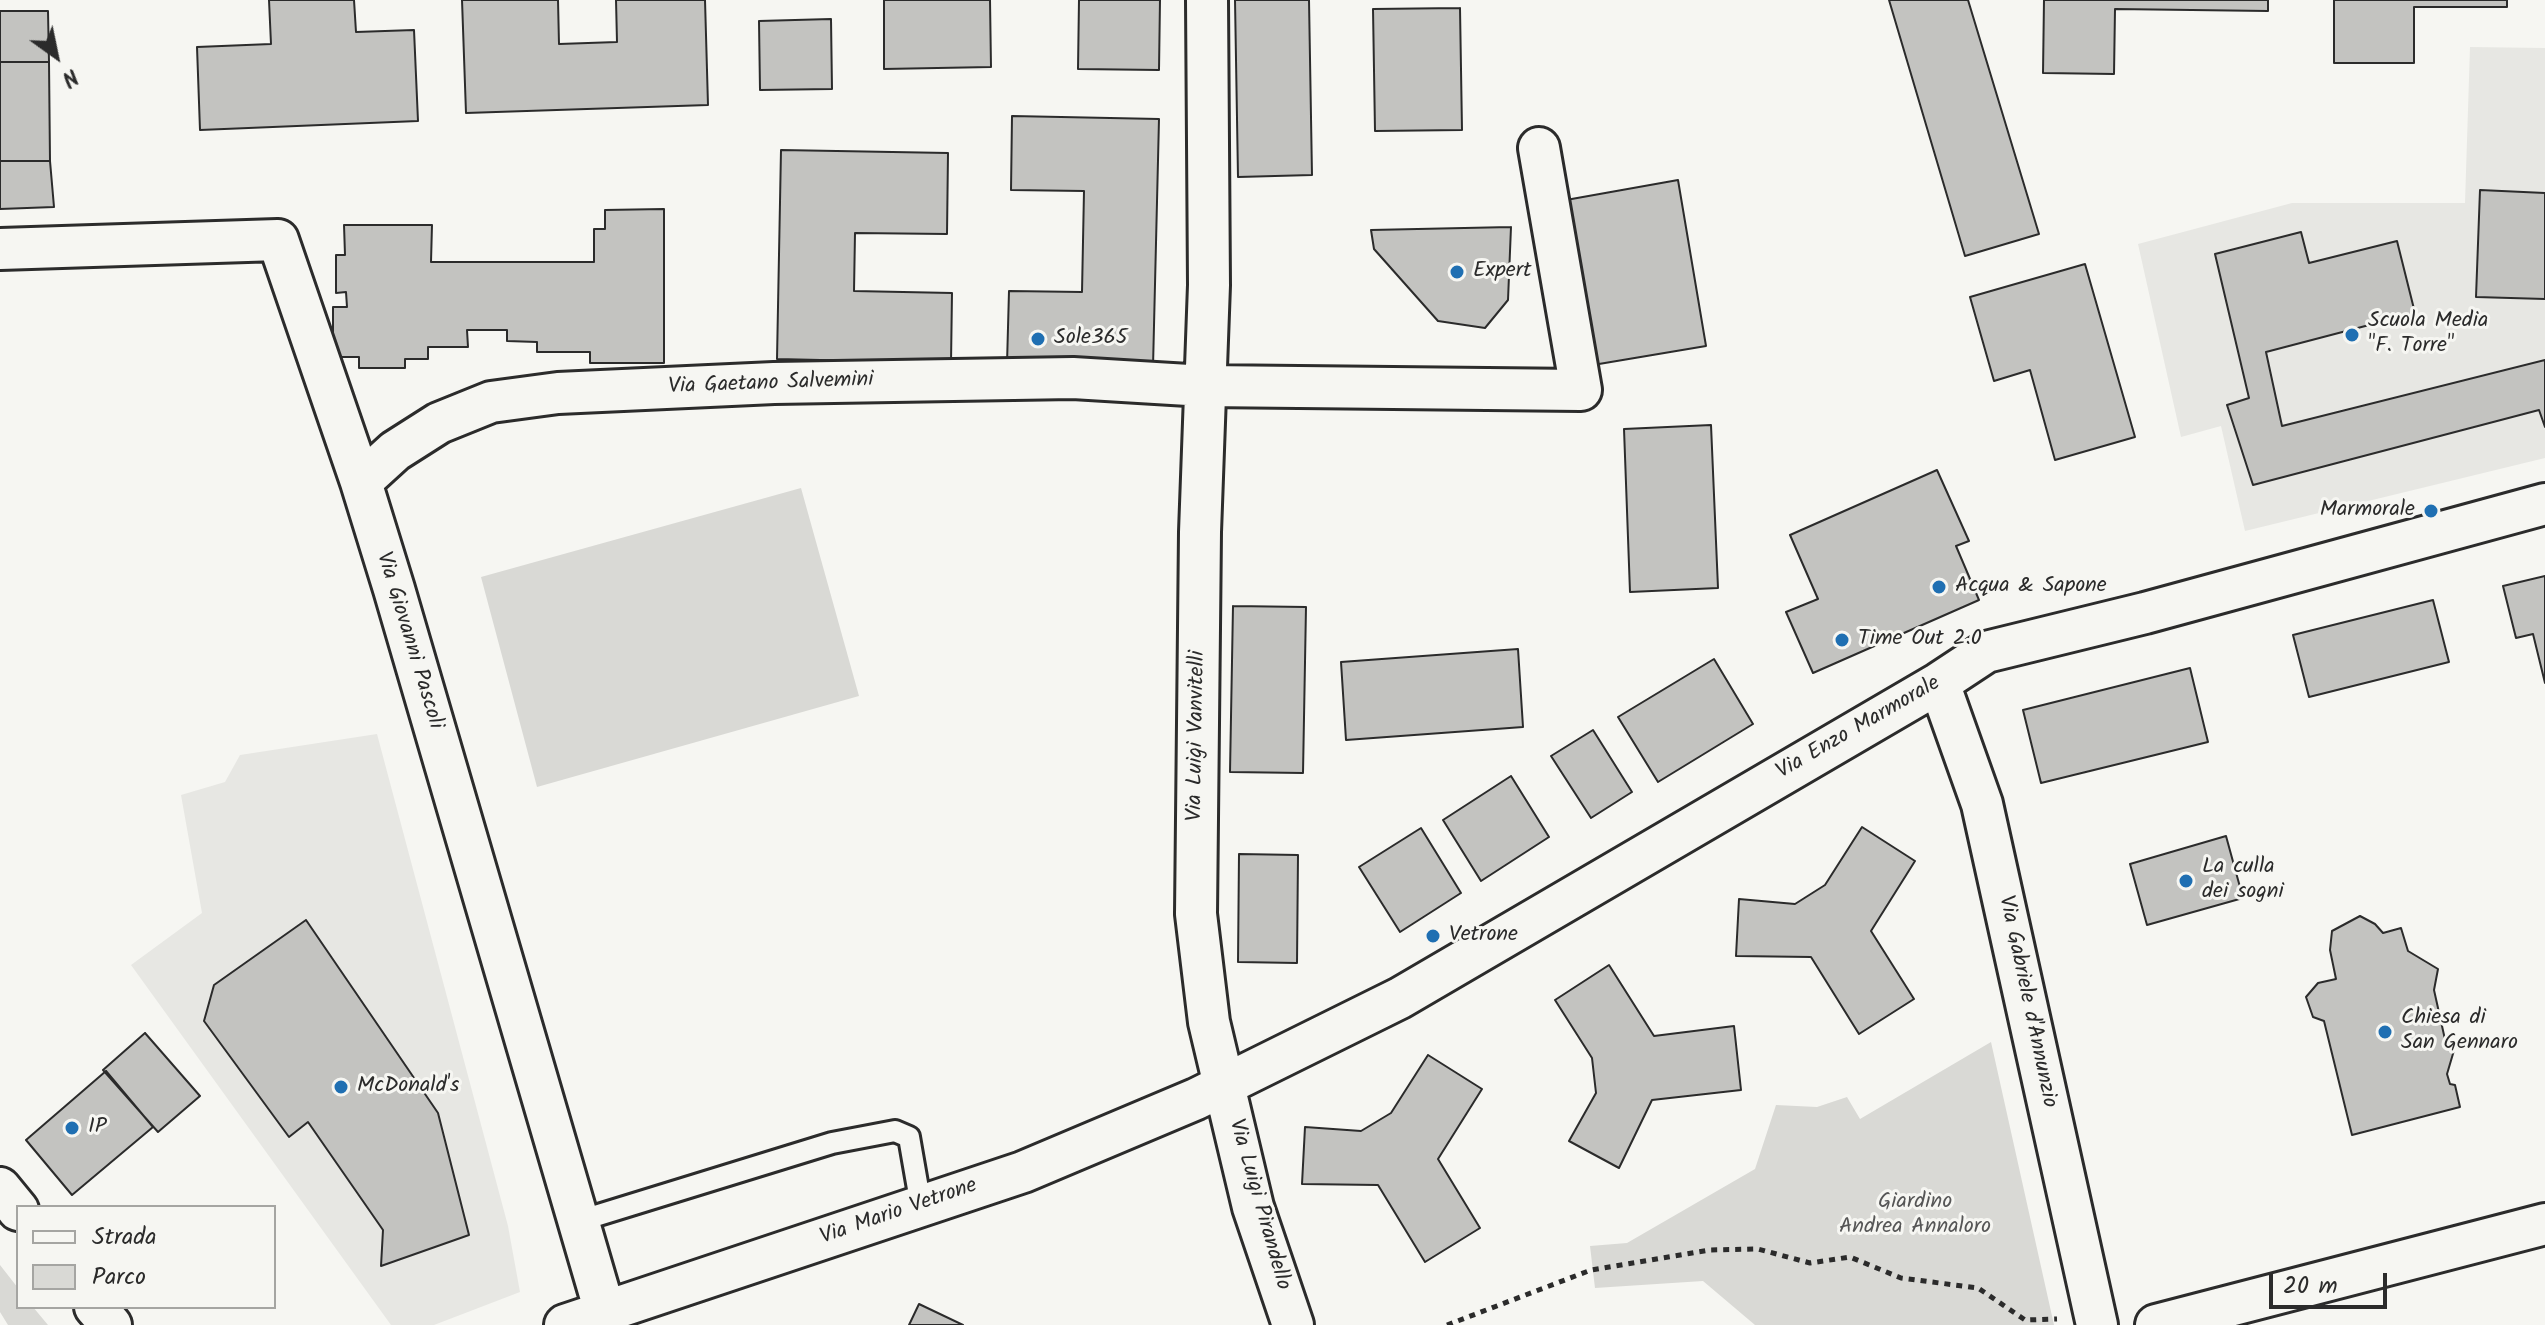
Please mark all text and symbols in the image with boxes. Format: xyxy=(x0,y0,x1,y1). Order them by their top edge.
north arrow xyxy=(16,16,96,96)
text: N xyxy=(54,58,85,95)
place label: Expert xyxy=(1473,259,1531,285)
marker: Expert xyxy=(1448,263,1466,281)
place label: Scuola Media "F. Torre" xyxy=(2368,309,2488,360)
place label: Sole365 xyxy=(1054,326,1128,352)
marker: Scuola Media "F. Torre" xyxy=(2343,326,2361,344)
marker: Sole365 xyxy=(1029,330,1047,348)
street label: Via Gaetano Salvemini xyxy=(668,368,874,402)
place label: Marmorale xyxy=(2320,498,2415,524)
marker: Marmorale xyxy=(2422,502,2440,520)
street label: Via Giovanni Pascoli xyxy=(368,549,448,733)
place label: Acqua & Sapone xyxy=(1955,574,2107,600)
marker: Acqua & Sapone xyxy=(1930,578,1948,596)
place label: Time Out 2.0 xyxy=(1858,627,1982,653)
marker: Time Out 2.0 xyxy=(1833,631,1851,649)
street label: Via Luigi Vanvitelli xyxy=(1183,650,1213,822)
street label: Via Enzo Marmorale xyxy=(1773,671,1945,787)
place label: La culla dei sogni xyxy=(2202,855,2284,906)
marker: La culla dei sogni xyxy=(2177,872,2195,890)
street label: Via Gabriele d'Annunzio xyxy=(1991,894,2061,1110)
place label: Vetrone xyxy=(1449,923,1518,949)
marker: Vetrone xyxy=(1424,927,1442,945)
place label: Chiesa di San Gennaro xyxy=(2401,1006,2518,1058)
marker: Chiesa di San Gennaro xyxy=(2376,1023,2394,1041)
place label: McDonald's xyxy=(357,1074,459,1100)
marker: McDonald's xyxy=(332,1078,350,1096)
place label: IP xyxy=(88,1115,107,1141)
street label: Via Luigi Pirandello xyxy=(1221,1117,1295,1293)
marker: IP xyxy=(63,1119,81,1137)
street label: Via Mario Vetrone xyxy=(817,1174,981,1252)
park label: Giardino Andrea Annaloro xyxy=(1839,1190,1991,1242)
legend xyxy=(16,1205,276,1309)
text: Strada xyxy=(92,1218,156,1257)
scale bar xyxy=(2273,1257,2391,1307)
text: Parco xyxy=(92,1258,146,1297)
text: 20 m xyxy=(2283,1267,2338,1306)

